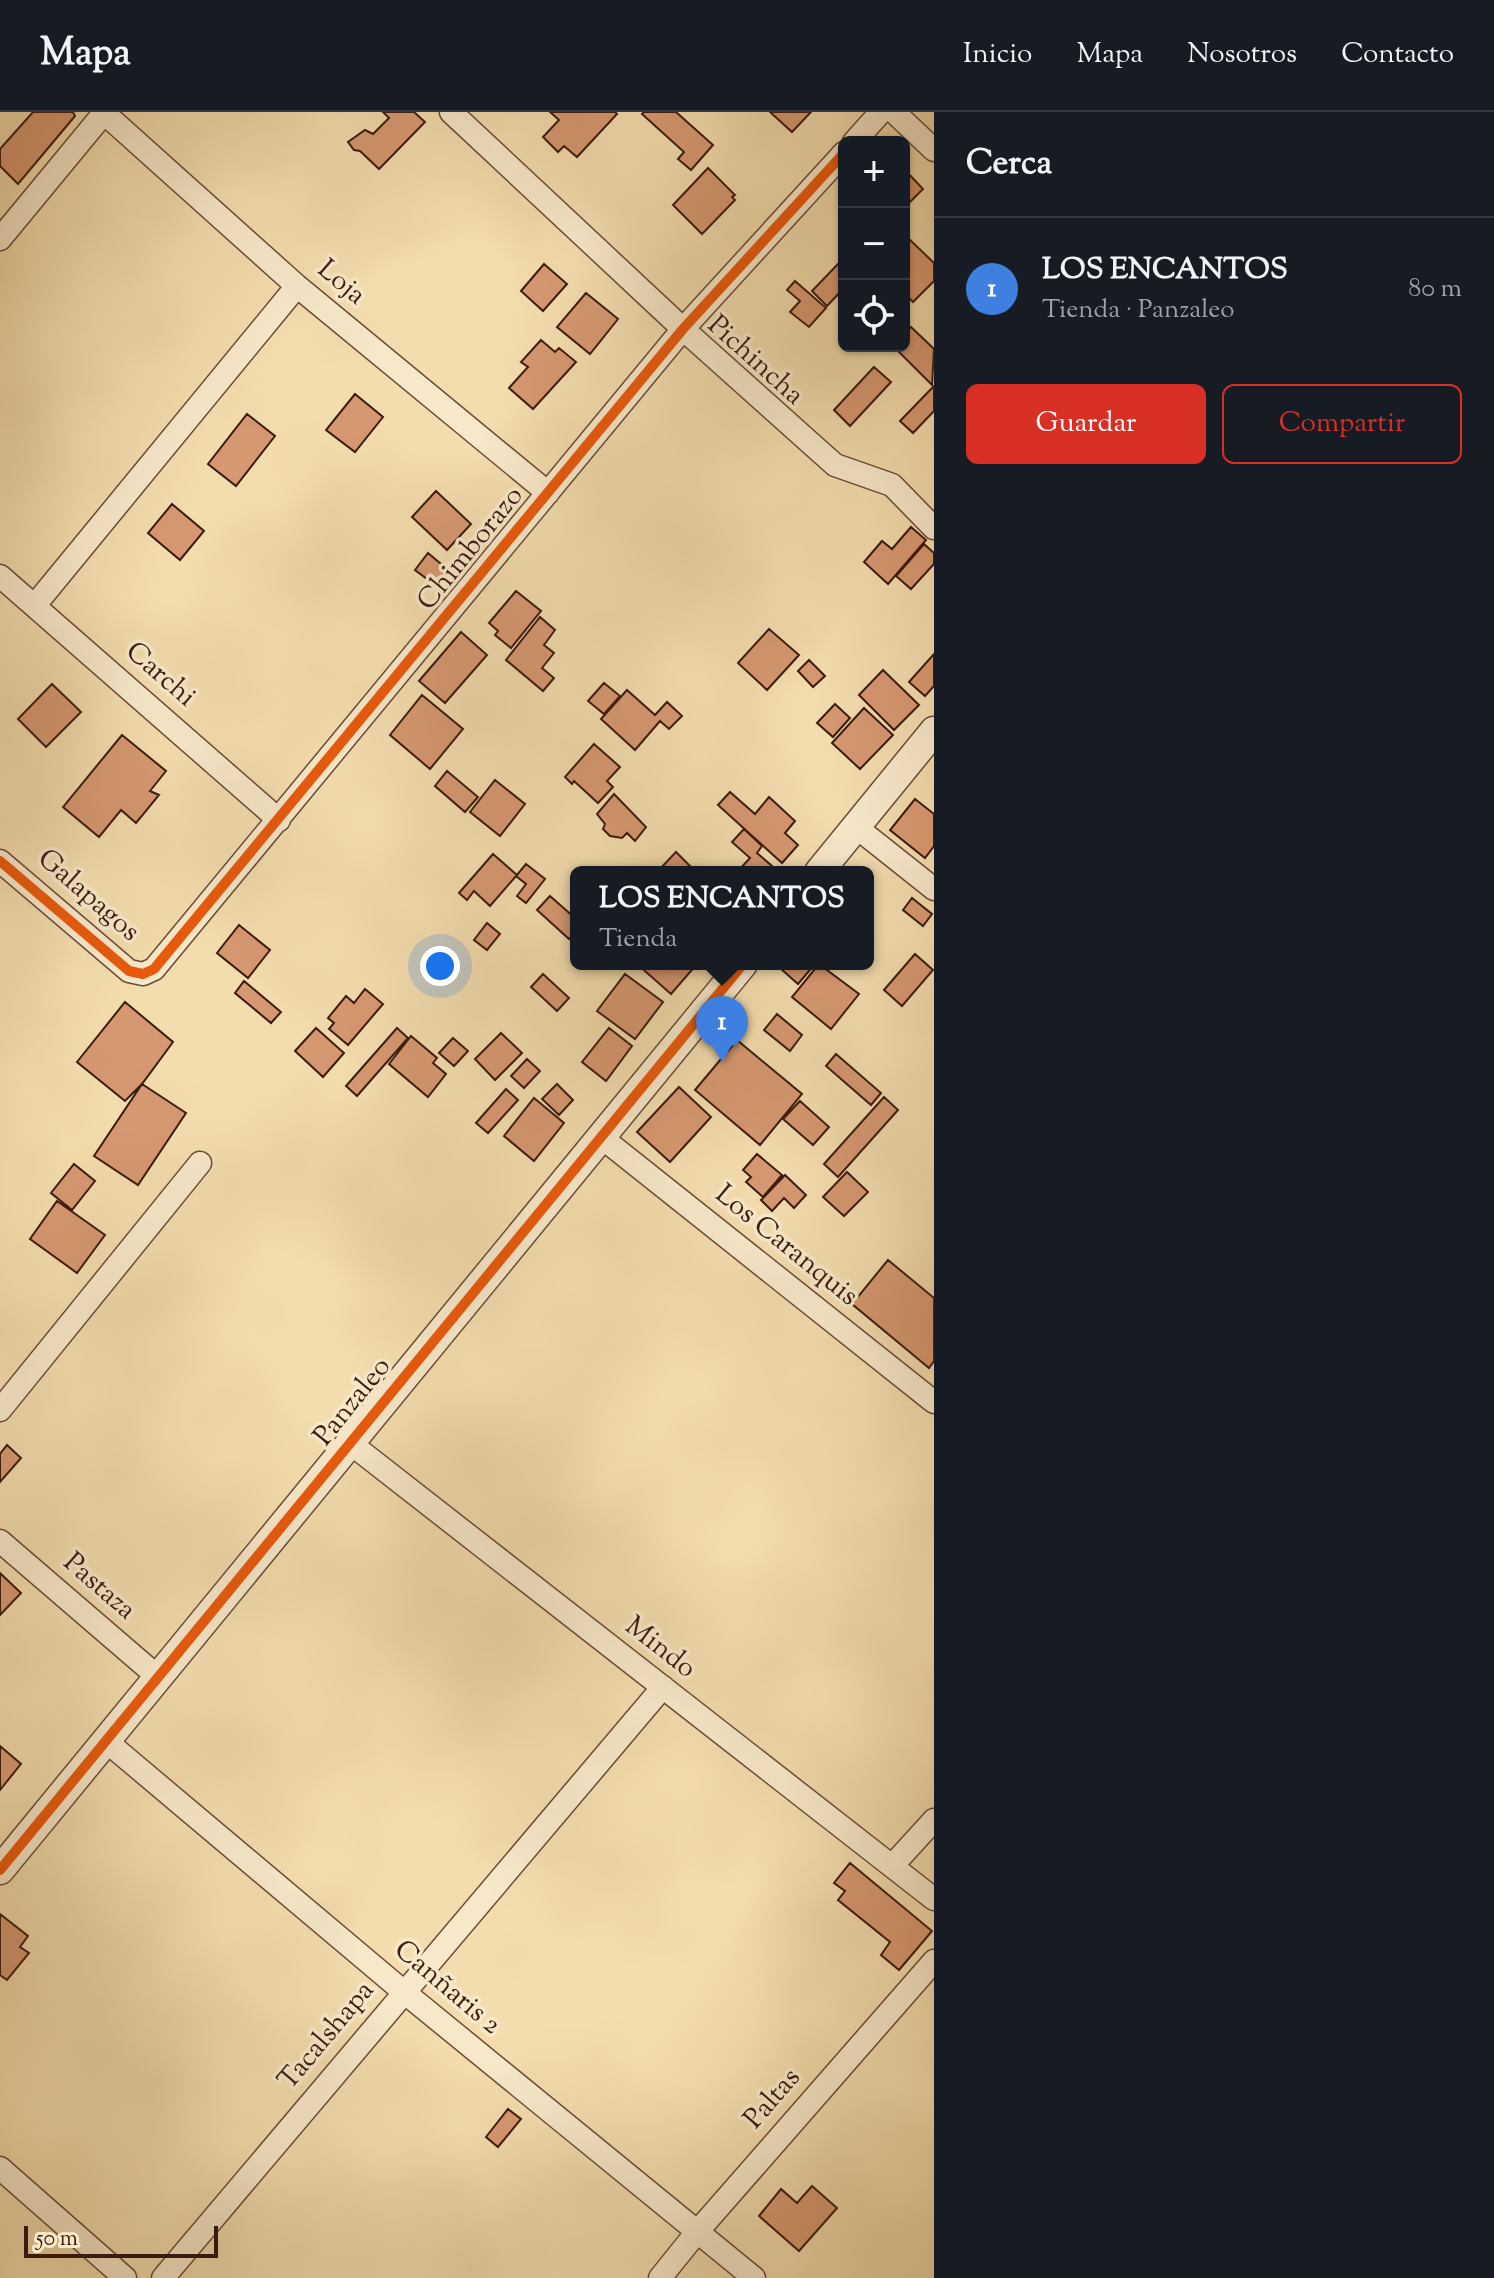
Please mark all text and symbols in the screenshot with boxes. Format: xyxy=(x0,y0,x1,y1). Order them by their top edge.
text: Mapa xyxy=(40,28,131,82)
text: Inicio xyxy=(963,35,1032,75)
text: Mapa xyxy=(1076,35,1143,75)
text: Nosotros xyxy=(1187,35,1297,75)
text: Contacto xyxy=(1341,35,1454,75)
map controls xyxy=(838,136,910,352)
button: + xyxy=(838,136,910,208)
text: Cerca xyxy=(966,140,1052,189)
button: − xyxy=(838,208,910,280)
text: LOS ENCANTOS xyxy=(1042,249,1288,292)
street label: Loja xyxy=(308,251,374,315)
text: 1 xyxy=(988,271,996,308)
text: 80 m xyxy=(1408,271,1462,308)
button: locate xyxy=(838,280,910,352)
text: Tienda · Panzaleo xyxy=(1042,292,1235,329)
street label: Pichincha xyxy=(698,307,812,415)
button: Guardar xyxy=(966,384,1206,464)
button: Compartir xyxy=(1222,384,1462,464)
street label: Chimborazo xyxy=(408,478,534,620)
street label: Carchi xyxy=(116,633,204,717)
street label: Galapagos xyxy=(28,840,148,952)
popup xyxy=(570,866,874,970)
text: LOS ENCANTOS xyxy=(599,878,845,921)
text: Tienda xyxy=(599,921,677,958)
your location xyxy=(420,946,460,986)
pin: 1 xyxy=(696,996,748,1062)
street label: Los Caranquis xyxy=(706,1176,866,1316)
street label: Panzaleo xyxy=(305,1349,401,1455)
street label: Pastaza xyxy=(54,1544,144,1630)
street label: Mindo xyxy=(616,1607,704,1689)
street label: Canñaris 2 xyxy=(385,1931,509,2045)
street label: Tacalshapa xyxy=(269,1973,385,2099)
street label: Paltas xyxy=(735,2060,811,2138)
scale bar xyxy=(24,2222,218,2258)
text: 50 m xyxy=(36,2224,78,2256)

